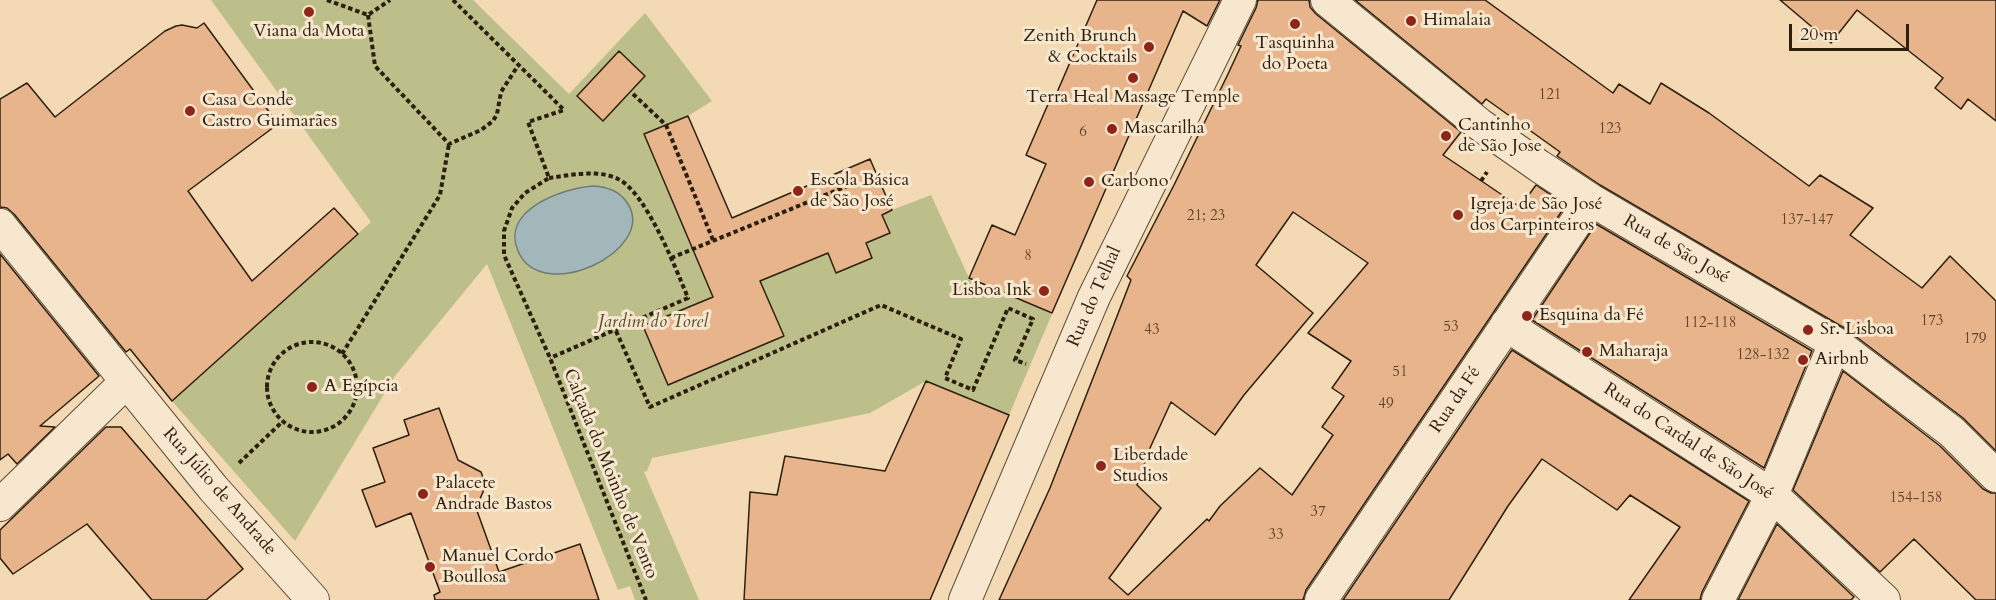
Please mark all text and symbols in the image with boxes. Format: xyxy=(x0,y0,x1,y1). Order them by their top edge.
marker: Viana da Mota xyxy=(302,5,316,19)
place label: Himalaia xyxy=(1423,10,1491,32)
scale bar xyxy=(1792,12,1912,50)
marker: Himalaia xyxy=(1404,14,1418,28)
marker: Tasquinha do Poeta xyxy=(1288,17,1302,31)
place label: Viana da Mota xyxy=(253,21,365,43)
text: 20 m xyxy=(1800,22,1839,47)
place label: Zenith Brunch & Cocktails xyxy=(1023,26,1137,68)
place label: Tasquinha do Poeta xyxy=(1255,33,1335,76)
marker: Zenith Brunch & Cocktails xyxy=(1142,40,1156,54)
marker: Terra Heal Massage Temple xyxy=(1126,71,1140,85)
place label: Terra Heal Massage Temple xyxy=(1026,87,1240,109)
house number: 121 xyxy=(1538,87,1562,105)
place label: Casa Conde Castro Guimarães xyxy=(202,90,337,132)
marker: Casa Conde Castro Guimarães xyxy=(183,104,197,118)
place label: Cantinho de São Jose xyxy=(1458,115,1542,158)
place label: Mascarilha xyxy=(1124,118,1205,140)
house number: 123 xyxy=(1598,121,1622,139)
marker: Mascarilha xyxy=(1105,122,1119,136)
house number: 6 xyxy=(1079,124,1087,142)
marker: Cantinho de São Jose xyxy=(1439,129,1453,143)
place label: Escola Básica de São José xyxy=(810,170,909,213)
place label: Carbono xyxy=(1101,171,1168,193)
marker: Carbono xyxy=(1082,175,1096,189)
marker: Escola Básica de São José xyxy=(791,184,805,198)
place label: Igreja de São José dos Carpinteiros xyxy=(1470,194,1603,236)
house number: 21; 23 xyxy=(1187,208,1225,226)
marker: Igreja de São José dos Carpinteiros xyxy=(1451,208,1465,222)
street label: Rua de São José xyxy=(1619,211,1733,289)
house number: 137-147 xyxy=(1781,212,1833,230)
street label: Rua do Telhal xyxy=(1063,244,1127,350)
house number: 8 xyxy=(1024,248,1032,266)
place label: Lisboa Ink xyxy=(952,280,1032,302)
marker: Lisboa Ink xyxy=(1037,284,1051,298)
place label: Esquina da Fé xyxy=(1539,305,1644,327)
marker: Esquina da Fé xyxy=(1520,309,1534,323)
park label: Jardim do Torel xyxy=(598,312,708,334)
house number: 173 xyxy=(1920,313,1944,331)
house number: 112-118 xyxy=(1684,315,1736,333)
house number: 53 xyxy=(1443,319,1459,337)
place label: Sr. Lisboa xyxy=(1820,319,1894,341)
house number: 43 xyxy=(1144,322,1160,340)
marker: Sr. Lisboa xyxy=(1801,323,1815,337)
house number: 179 xyxy=(1963,331,1987,349)
place label: Maharaja xyxy=(1599,341,1669,363)
marker: Maharaja xyxy=(1580,345,1594,359)
house number: 128-132 xyxy=(1737,347,1789,365)
place label: Airbnb xyxy=(1815,349,1869,371)
marker: Airbnb xyxy=(1796,353,1810,367)
street label: Rua da Fé xyxy=(1426,363,1486,437)
house number: 51 xyxy=(1392,364,1408,382)
street label: Calçada do Moinho de Vento xyxy=(558,366,662,582)
place label: A Egípcia xyxy=(324,376,399,398)
street label: Rua do Cardal de São José xyxy=(1599,379,1777,505)
marker: A Egípcia xyxy=(305,380,319,394)
house number: 49 xyxy=(1378,396,1394,414)
street label: Rua Júlio de Andrade xyxy=(158,424,280,560)
place label: Liberdade Studios xyxy=(1113,445,1188,488)
marker: Liberdade Studios xyxy=(1094,459,1108,473)
place label: Palacete Andrade Bastos xyxy=(435,473,552,516)
marker: Palacete Andrade Bastos xyxy=(416,487,430,501)
house number: 154-158 xyxy=(1890,490,1942,508)
house number: 37 xyxy=(1310,504,1326,522)
house number: 33 xyxy=(1268,527,1284,545)
place label: Manuel Cordo Boullosa xyxy=(442,546,554,588)
marker: Manuel Cordo Boullosa xyxy=(423,560,437,574)

